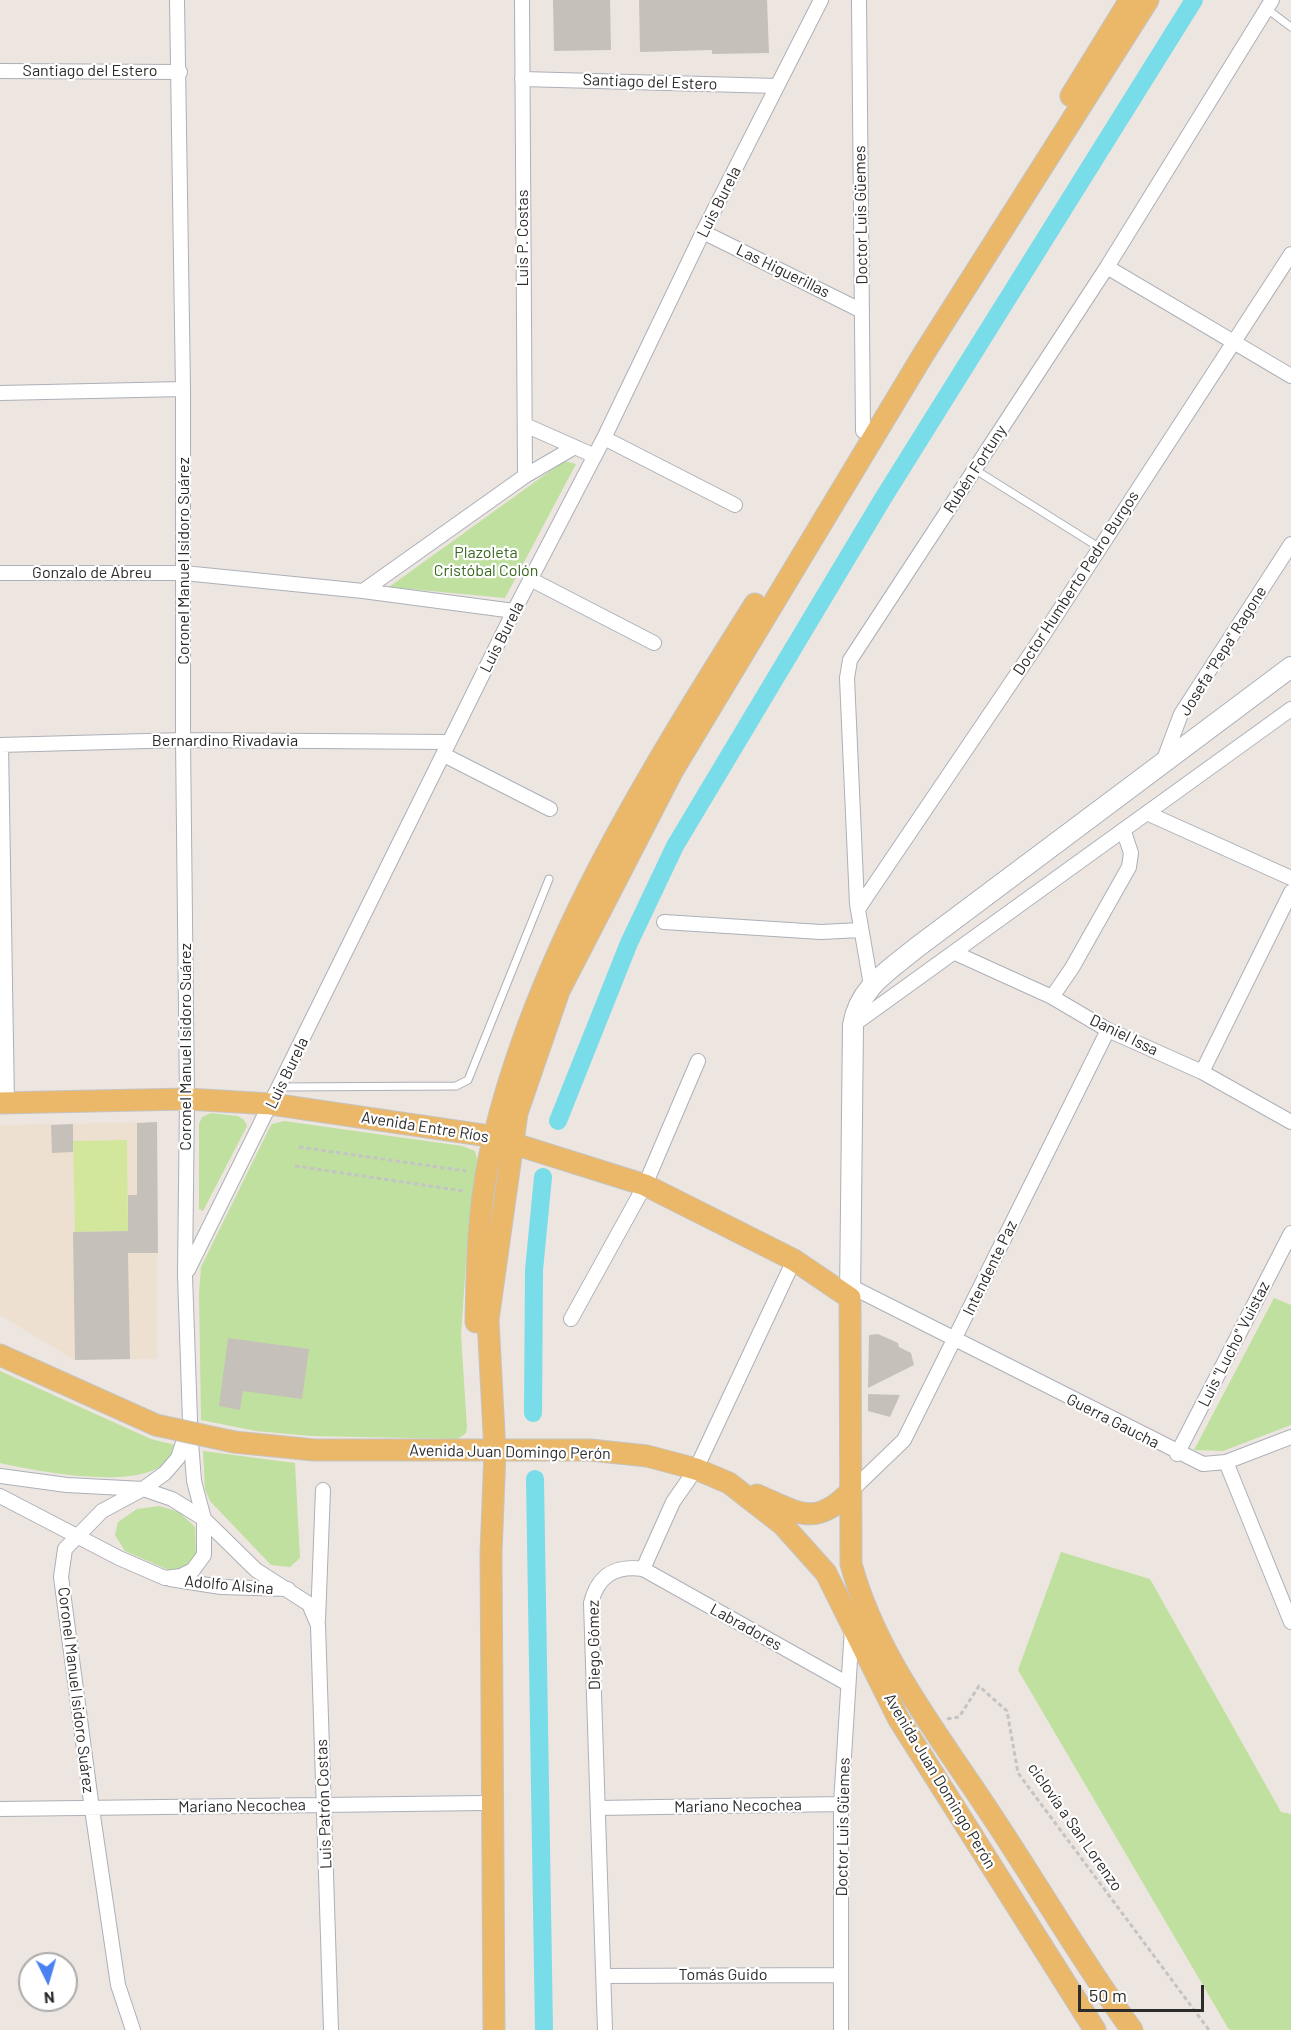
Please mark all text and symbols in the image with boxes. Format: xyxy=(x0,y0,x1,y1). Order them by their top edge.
street label: Santiago del Estero xyxy=(23,61,157,81)
street label: Santiago del Estero xyxy=(582,70,718,94)
street label: Doctor Luis Güemes xyxy=(850,145,872,285)
street label: Luis Burela xyxy=(693,163,745,241)
street label: Luis P. Costas xyxy=(513,190,533,286)
street label: Las Higuerillas xyxy=(733,240,833,302)
street label: Rubén Fortuny xyxy=(939,421,1011,517)
street label: Coronel Manuel Isidoro Suárez xyxy=(174,457,194,665)
street label: Doctor Humberto Pedro Burgos xyxy=(1009,487,1143,679)
park label: Plazoleta Cristóbal Colón xyxy=(434,543,538,581)
street label: Gonzalo de Abreu xyxy=(32,563,152,583)
street label: Josefa "Pepa" Ragone xyxy=(1175,583,1271,719)
street label: Luis Burela xyxy=(476,598,528,676)
street label: Bernardino Rivadavia xyxy=(152,731,298,751)
street label: Coronel Manuel Isidoro Suárez xyxy=(176,943,196,1151)
street label: Daniel Issa xyxy=(1087,1010,1161,1060)
street label: Luis Burela xyxy=(261,1034,313,1112)
street label: Avenida Entre Ríos xyxy=(360,1107,490,1147)
street label: Intendente Paz xyxy=(959,1217,1021,1319)
street label: Luis "Lucho" Vuistaz xyxy=(1194,1278,1274,1410)
street label: Guerra Gaucha xyxy=(1063,1389,1163,1453)
street label: Avenida Juan Domingo Perón xyxy=(409,1441,611,1463)
street label: Adolfo Alsina xyxy=(184,1572,274,1598)
street label: Coronel Manuel Isidoro Suárez xyxy=(54,1586,98,1794)
street label: Labradores xyxy=(707,1599,785,1655)
street label: Diego Gómez xyxy=(584,1600,604,1690)
street label: Avenida Juan Domingo Perón xyxy=(880,1690,1000,1872)
street label: Luis Patrón Costas xyxy=(312,1739,336,1869)
street label: Doctor Luis Güemes xyxy=(832,1757,854,1897)
street label: ciclovía a San Lorenzo xyxy=(1023,1759,1127,1895)
street label: Mariano Necochea xyxy=(178,1795,306,1817)
street label: Mariano Necochea xyxy=(674,1795,802,1817)
north arrow xyxy=(18,1952,78,2012)
street label: Tomás Guido xyxy=(679,1965,767,1985)
scale bar xyxy=(1081,1973,1207,2011)
text: 50 m xyxy=(1089,1984,1127,2006)
text: N xyxy=(43,1989,56,2008)

